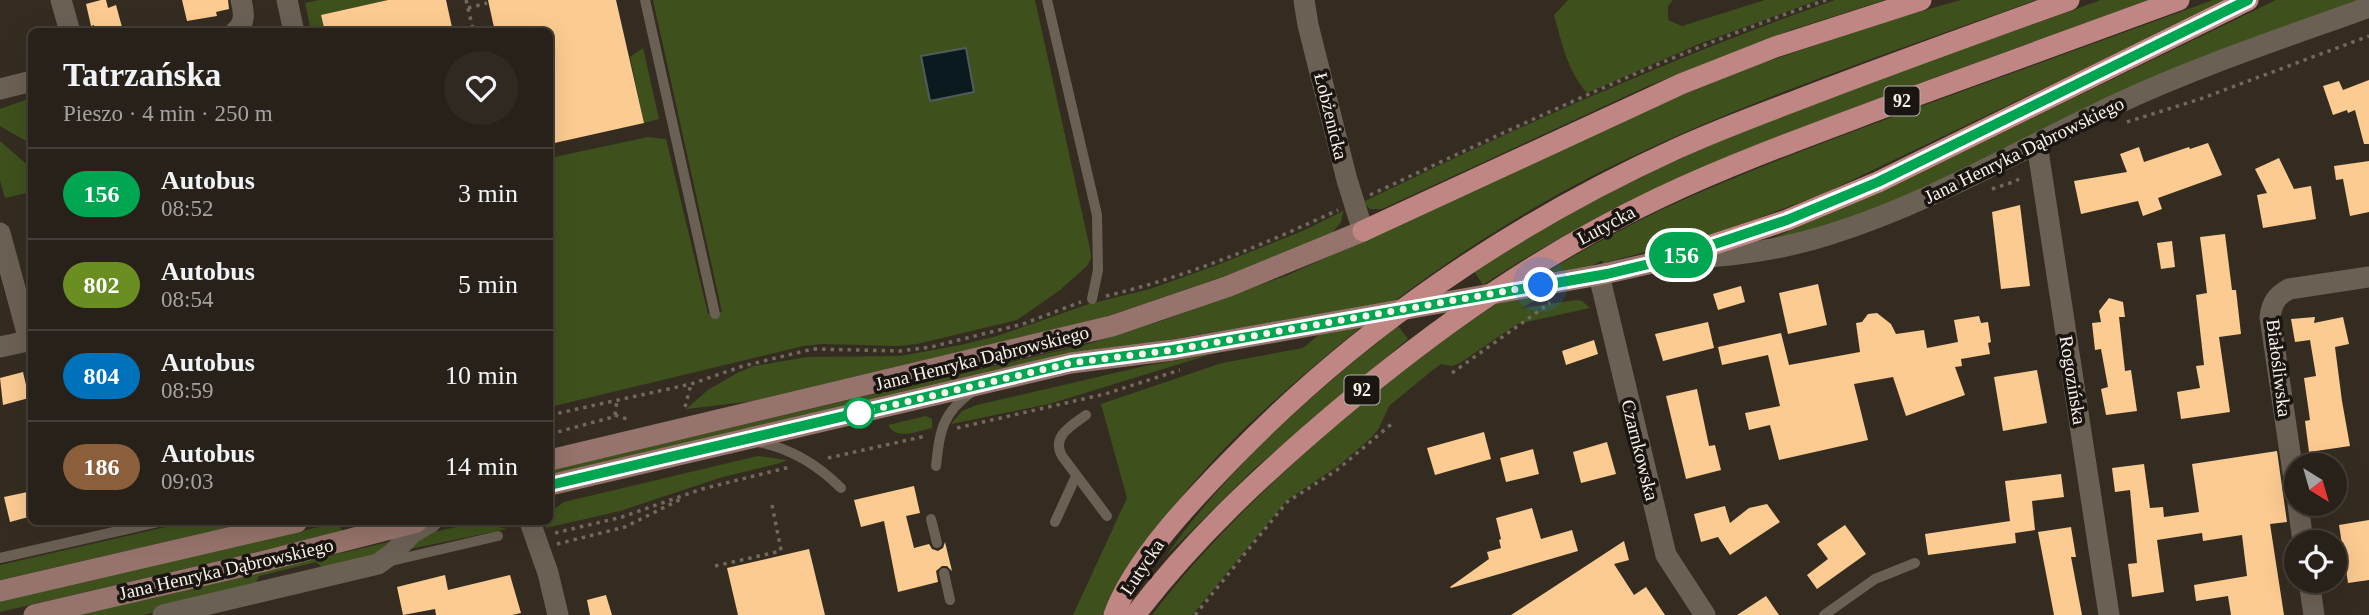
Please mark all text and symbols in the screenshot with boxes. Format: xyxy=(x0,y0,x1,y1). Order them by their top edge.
button: heart xyxy=(444,51,518,125)
text: Tatrzańska xyxy=(63,57,221,93)
street label: Łobżenicka xyxy=(1310,70,1352,162)
road number: 92 xyxy=(1884,86,1920,116)
street label: Jana Henryka Dąbrowskiego xyxy=(1921,92,2127,208)
text: Pieszo · 4 min · 250 m xyxy=(63,101,273,126)
text: Autobus xyxy=(161,166,255,195)
text: 3 min xyxy=(458,179,518,208)
text: 156 xyxy=(84,181,120,207)
text: 08:52 xyxy=(161,196,213,221)
street label: Lutycka xyxy=(1574,201,1639,249)
line badge: 156 xyxy=(1641,232,1721,278)
text: 156 xyxy=(1663,242,1699,268)
text: Autobus xyxy=(161,257,255,286)
your location xyxy=(1523,267,1558,302)
text: 5 min xyxy=(458,270,518,299)
text: 802 xyxy=(84,272,120,298)
text: 08:54 xyxy=(161,287,213,312)
street label: Białośliwska xyxy=(2263,318,2295,419)
street label: Jana Henryka Dąbrowskiego xyxy=(873,321,1091,395)
street label: Rogozińska xyxy=(2056,334,2090,427)
text: Autobus xyxy=(161,348,255,377)
text: 10 min xyxy=(445,361,518,390)
text: 804 xyxy=(84,363,120,389)
road number: 92 xyxy=(1344,376,1380,404)
text: 08:59 xyxy=(161,378,213,403)
street label: Czarnkowska xyxy=(1617,397,1663,503)
unlabelled marker xyxy=(844,398,874,428)
text: Autobus xyxy=(161,439,255,468)
text: 14 min xyxy=(445,452,518,481)
north arrow xyxy=(2284,453,2347,516)
map controls xyxy=(2284,453,2347,593)
text: 186 xyxy=(84,454,120,480)
text: 09:03 xyxy=(161,469,213,494)
button: locate xyxy=(2284,530,2347,593)
street label: Jana Henryka Dąbrowskiego xyxy=(117,534,335,604)
street label: Lutycka xyxy=(1116,535,1168,599)

